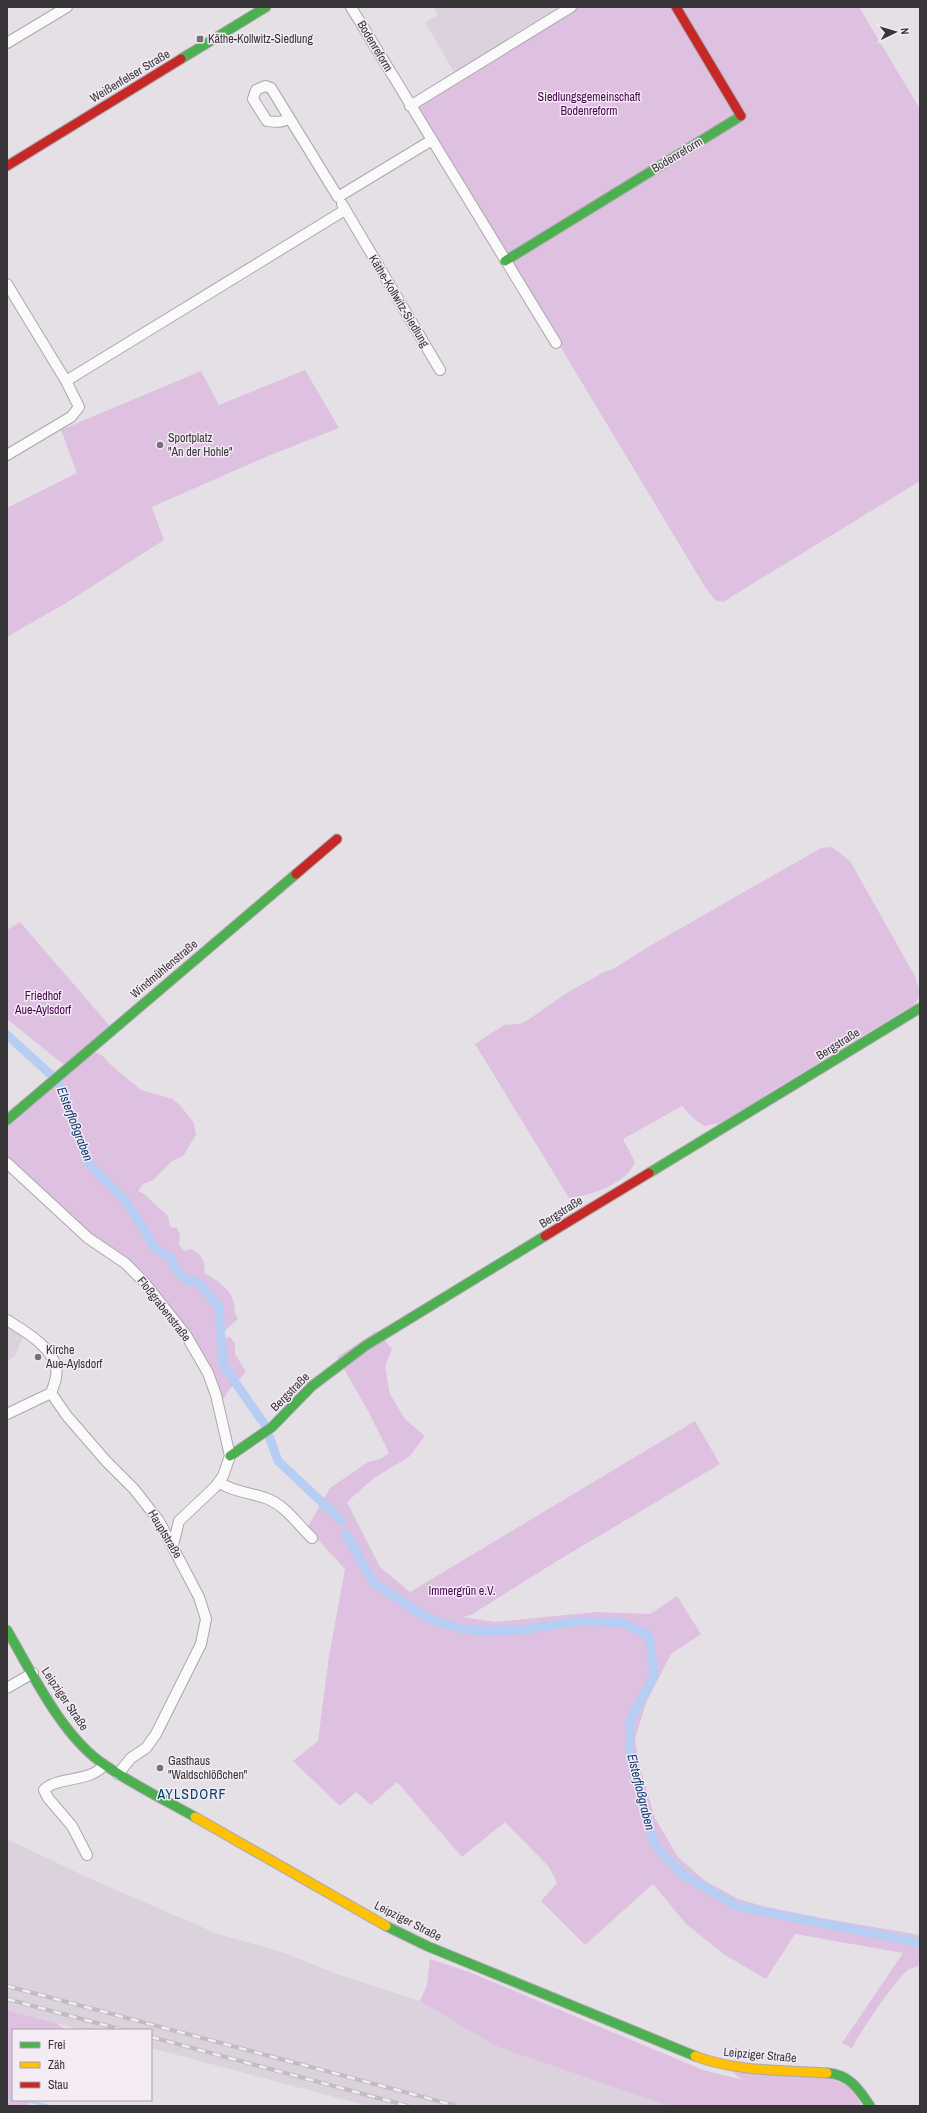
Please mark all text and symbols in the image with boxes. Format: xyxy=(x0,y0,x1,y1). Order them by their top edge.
north arrow xyxy=(875,12,915,52)
street label: Bodenreform xyxy=(353,17,397,75)
text: N xyxy=(898,27,912,35)
place label: Käthe-Kollwitz-Siedlung xyxy=(208,31,314,47)
marker: Käthe-Kollwitz-Siedlung xyxy=(195,34,205,44)
street label: Weißenfelser Straße xyxy=(87,46,173,106)
park label: Siedlungsgemeinschaft Bodenreform xyxy=(538,89,641,119)
street label: Bodenreform xyxy=(648,133,706,177)
street label: Käthe-Kollwitz-Siedlung xyxy=(365,252,433,351)
place label: Sportplatz "An der Hohle" xyxy=(168,430,233,460)
marker: Sportplatz "An der Hohle" xyxy=(155,440,165,450)
street label: Windmühlenstraße xyxy=(127,936,201,1002)
park label: Friedhof Aue-Aylsdorf xyxy=(14,988,71,1018)
street label: Bergstraße xyxy=(813,1024,863,1064)
water label: Elsterfloßgraben xyxy=(53,1084,97,1164)
street label: Bergstraße xyxy=(536,1192,586,1232)
street label: Floßgrabenstraße xyxy=(134,1273,194,1345)
place label: Kirche Aue-Aylsdorf xyxy=(45,1342,102,1372)
marker: Kirche Aue-Aylsdorf xyxy=(33,1352,43,1362)
street label: Bergstraße xyxy=(267,1369,313,1415)
street label: Hauptstraße xyxy=(144,1507,186,1561)
park label: Immergrün e.V. xyxy=(429,1583,495,1599)
street label: Leipziger Straße xyxy=(38,1664,92,1734)
water label: Elsterfloßgraben xyxy=(623,1752,659,1832)
place label: Gasthaus "Waldschlößchen" xyxy=(168,1753,248,1783)
marker: Gasthaus "Waldschlößchen" xyxy=(155,1763,165,1773)
district label: AYLSDORF xyxy=(156,1785,227,1803)
street label: Leipziger Straße xyxy=(372,1897,444,1945)
legend xyxy=(12,2029,152,2101)
text: Frei xyxy=(48,2037,66,2053)
street label: Leipziger Straße xyxy=(723,2044,797,2066)
text: Zäh xyxy=(48,2057,65,2073)
text: Stau xyxy=(48,2077,68,2093)

